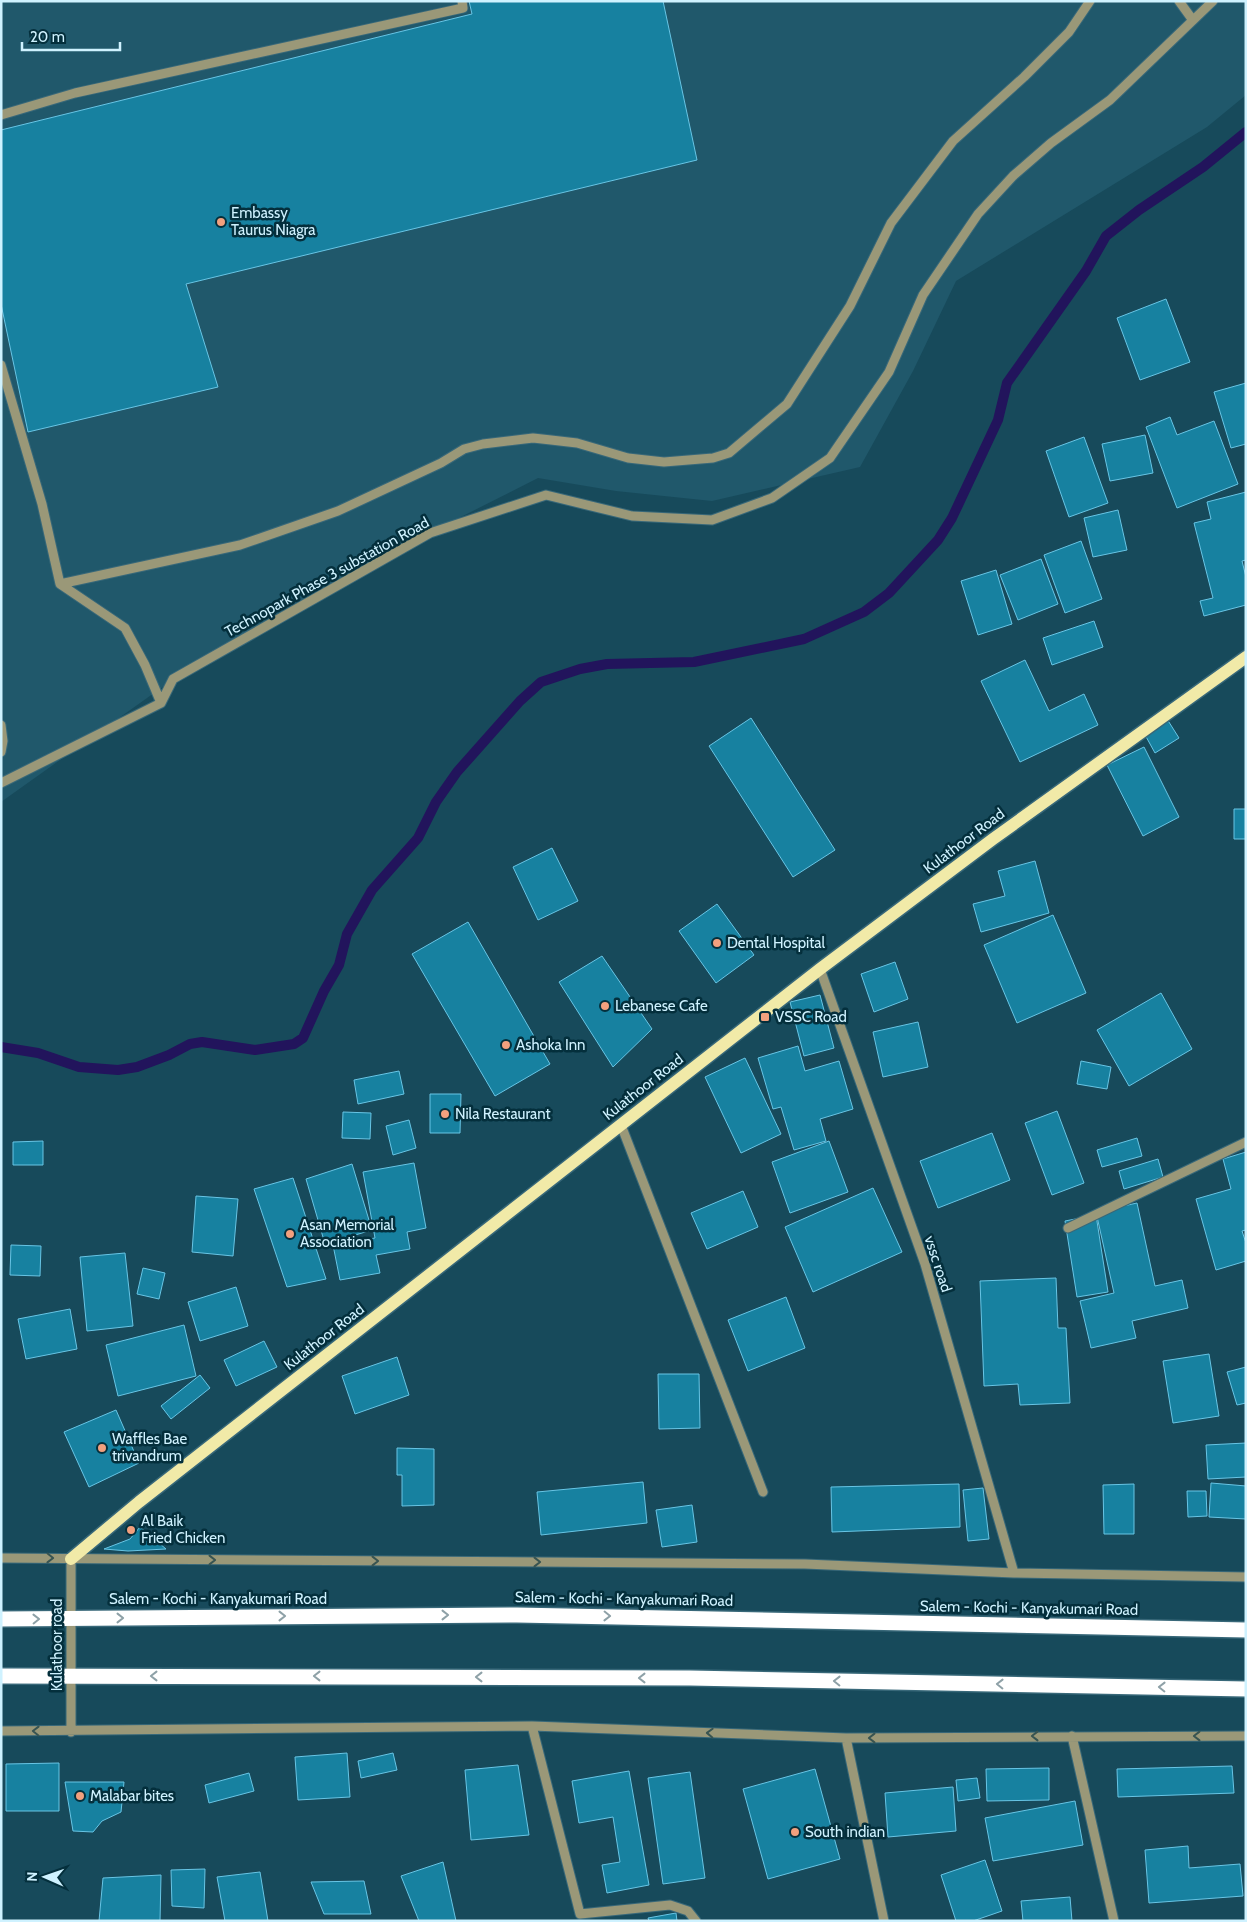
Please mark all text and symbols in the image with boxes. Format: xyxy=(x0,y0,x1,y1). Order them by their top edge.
scale bar xyxy=(22,20,120,52)
text: 20 m xyxy=(30,28,65,46)
place label: Embassy Taurus Niagra xyxy=(231,204,316,239)
marker: Embassy Taurus Niagra xyxy=(215,216,227,228)
street label: Technopark Phase 3 substation Road xyxy=(222,513,432,641)
street label: Kulathoor Road xyxy=(920,805,1008,877)
place label: Dental Hospital xyxy=(727,934,826,952)
marker: Dental Hospital xyxy=(711,937,723,949)
place label: Lebanese Cafe xyxy=(615,997,708,1015)
marker: Lebanese Cafe xyxy=(599,1000,611,1012)
place label: VSSC Road xyxy=(775,1008,847,1026)
marker: VSSC Road xyxy=(759,1011,771,1023)
place label: Ashoka Inn xyxy=(516,1036,586,1054)
marker: Ashoka Inn xyxy=(500,1039,512,1051)
street label: Kulathoor Road xyxy=(599,1050,687,1124)
place label: Nila Restaurant xyxy=(455,1105,551,1123)
marker: Nila Restaurant xyxy=(439,1108,451,1120)
place label: Asan Memorial Association xyxy=(300,1216,395,1251)
marker: Asan Memorial Association xyxy=(284,1228,296,1240)
street label: vssc road xyxy=(920,1234,956,1294)
street label: Kulathoor Road xyxy=(280,1300,368,1374)
place label: Waffles Bae trivandrum xyxy=(112,1430,188,1465)
marker: Waffles Bae trivandrum xyxy=(96,1442,108,1454)
place label: Al Baik Fried Chicken xyxy=(141,1512,225,1547)
marker: Al Baik Fried Chicken xyxy=(125,1524,137,1536)
one-way arrow xyxy=(46,1553,54,1563)
one-way arrow xyxy=(209,1555,217,1565)
one-way arrow xyxy=(372,1556,379,1566)
one-way arrow xyxy=(534,1557,542,1567)
street label: Salem - Kochi - Kanyakumari Road xyxy=(515,1588,733,1610)
street label: Salem - Kochi - Kanyakumari Road xyxy=(109,1590,327,1608)
street label: Salem - Kochi - Kanyakumari Road xyxy=(920,1597,1138,1619)
street label: Kulathoor road xyxy=(48,1599,66,1691)
one-way arrow xyxy=(441,1610,449,1620)
one-way arrow xyxy=(278,1611,286,1621)
one-way arrow xyxy=(603,1611,611,1622)
one-way arrow xyxy=(32,1613,40,1624)
one-way arrow xyxy=(116,1613,124,1623)
one-way arrow xyxy=(150,1671,158,1681)
one-way arrow xyxy=(312,1671,320,1682)
one-way arrow xyxy=(475,1672,482,1682)
one-way arrow xyxy=(637,1673,645,1683)
one-way arrow xyxy=(833,1676,840,1686)
one-way arrow xyxy=(995,1679,1003,1689)
one-way arrow xyxy=(1158,1682,1166,1692)
one-way arrow xyxy=(32,1726,40,1736)
one-way arrow xyxy=(705,1728,713,1738)
one-way arrow xyxy=(1030,1731,1038,1741)
one-way arrow xyxy=(1193,1731,1200,1741)
one-way arrow xyxy=(868,1733,876,1743)
place label: Malabar bites xyxy=(90,1787,174,1805)
marker: Malabar bites xyxy=(74,1790,86,1802)
place label: South indian xyxy=(805,1823,885,1841)
marker: South indian xyxy=(789,1826,801,1838)
north arrow xyxy=(20,1852,70,1902)
text: N xyxy=(23,1871,41,1882)

